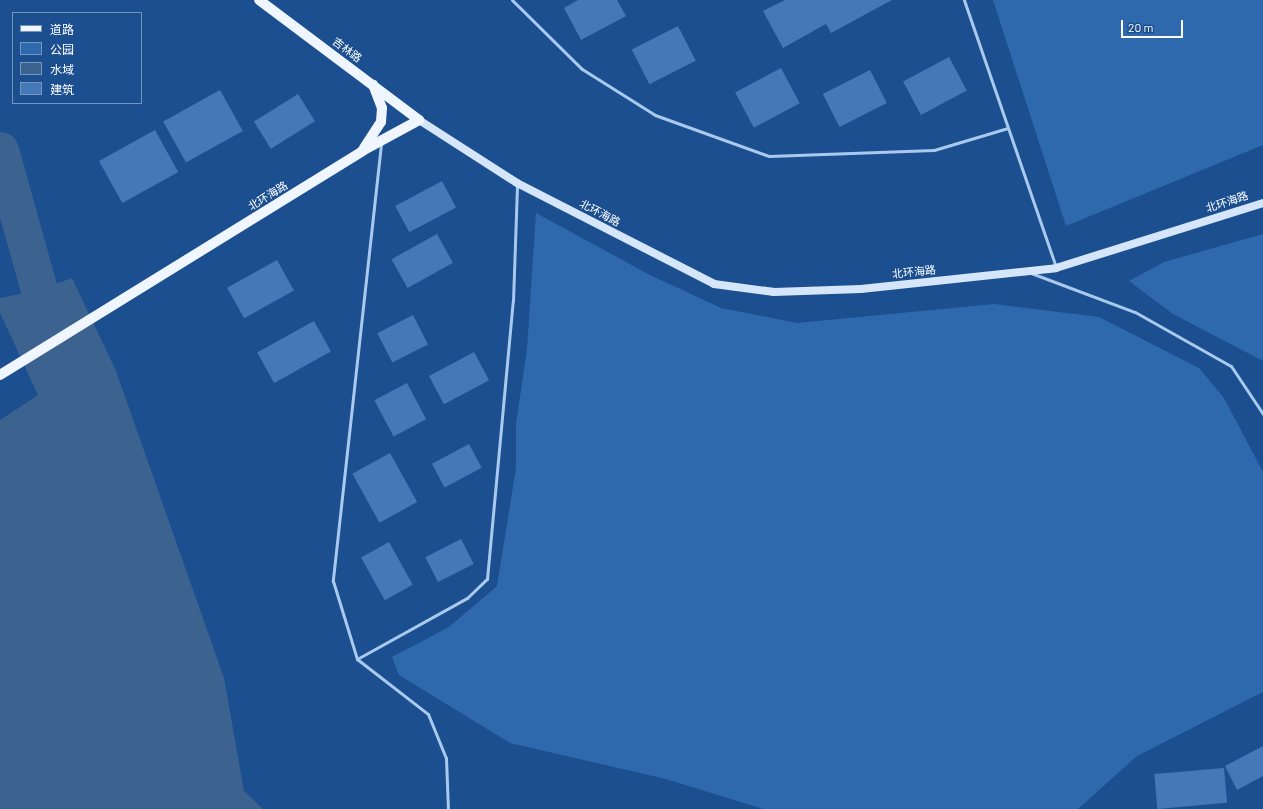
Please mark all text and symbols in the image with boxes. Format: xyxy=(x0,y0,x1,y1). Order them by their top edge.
legend xyxy=(12,12,142,104)
scale bar xyxy=(1123,12,1185,38)
text: 20 m xyxy=(1128,20,1154,34)
text: 道路 xyxy=(50,22,74,36)
street label: 吉林路 xyxy=(330,35,364,65)
text: 公园 xyxy=(50,42,74,56)
text: 水域 xyxy=(50,62,74,76)
text: 建筑 xyxy=(50,82,74,96)
street label: 北环海路 xyxy=(246,179,290,213)
street label: 北环海路 xyxy=(1204,189,1250,215)
street label: 北环海路 xyxy=(577,197,623,229)
street label: 北环海路 xyxy=(891,263,937,281)

